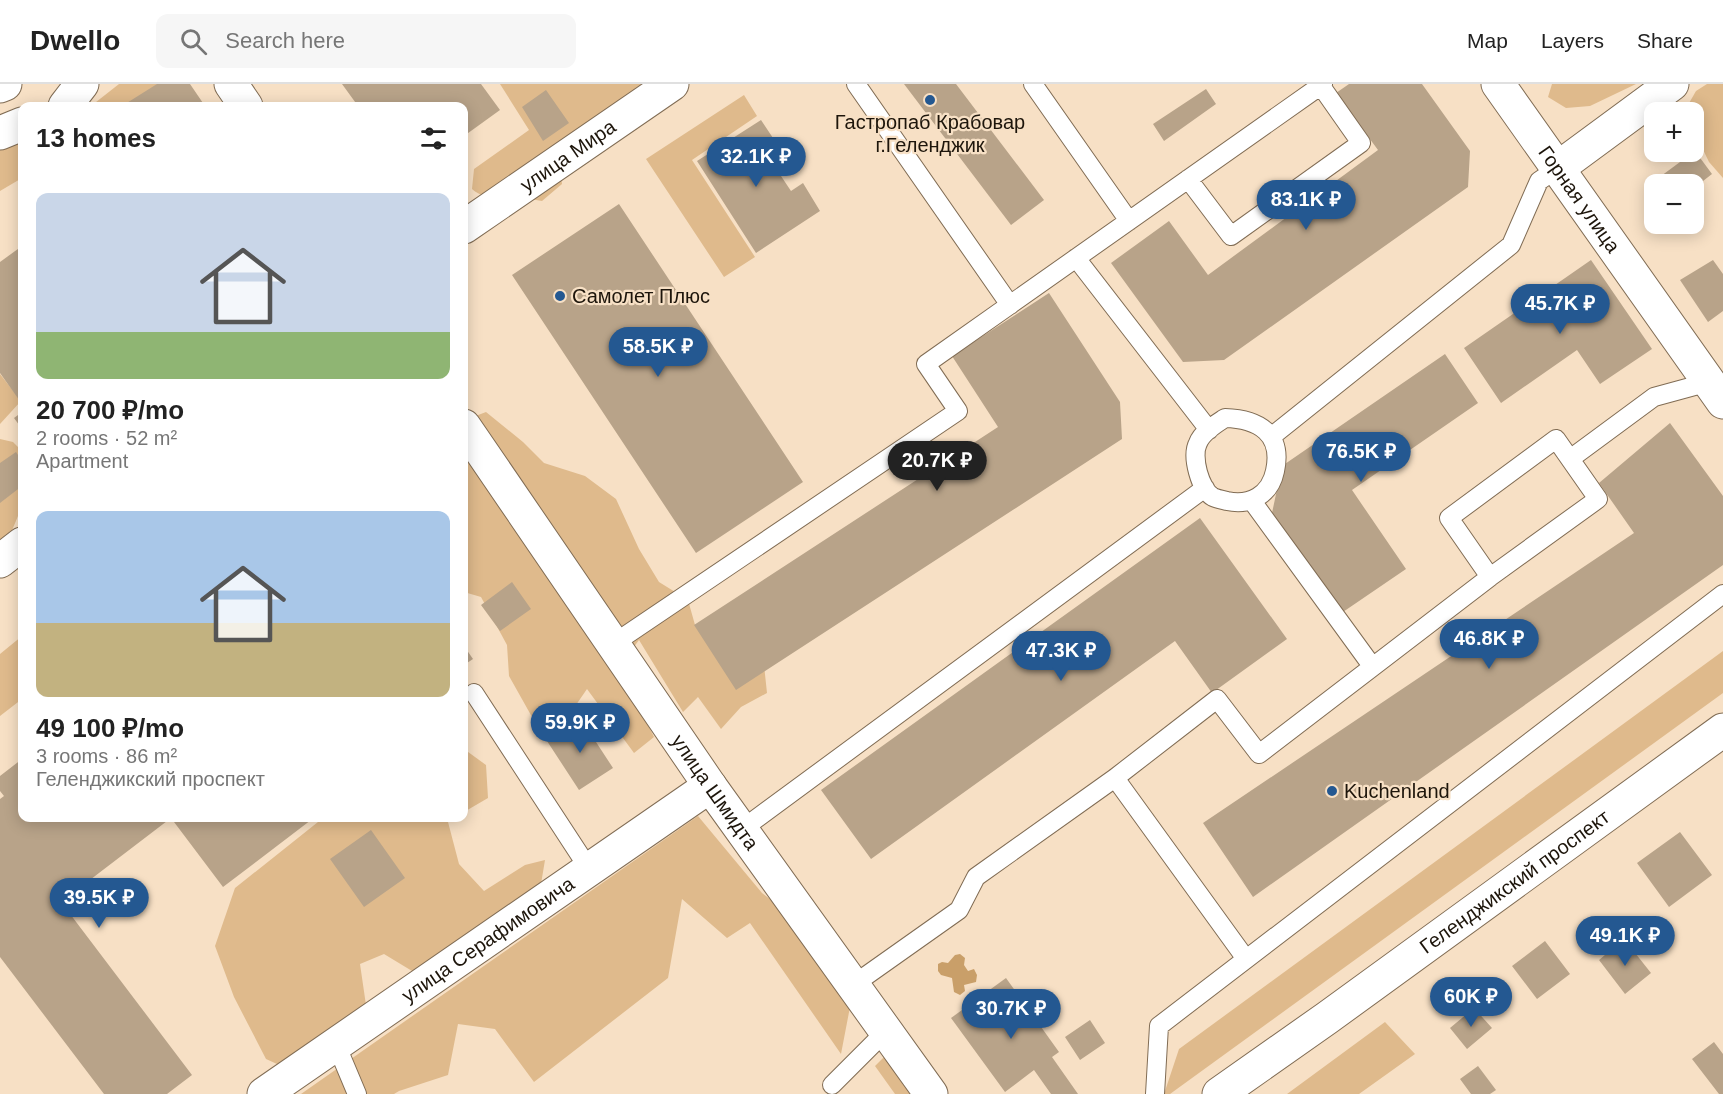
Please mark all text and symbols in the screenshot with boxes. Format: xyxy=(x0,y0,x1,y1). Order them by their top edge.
search box xyxy=(156,14,576,68)
text: Dwello xyxy=(30,25,120,56)
icon: search xyxy=(177,25,210,58)
text: Search here xyxy=(225,28,345,53)
text: Map xyxy=(1467,29,1508,52)
text: Layers xyxy=(1541,29,1604,52)
text: Share xyxy=(1637,29,1693,52)
marker: Гастропаб Крабовар г.Геленджик xyxy=(923,93,937,107)
map controls xyxy=(1644,102,1704,234)
button: + xyxy=(1644,102,1704,162)
place label: Гастропаб Крабовар г.Геленджик xyxy=(835,111,1025,156)
street label: улица Мира xyxy=(516,115,620,196)
icon: filters xyxy=(417,122,450,155)
text: 13 homes xyxy=(36,123,156,153)
pin: 32.1K ₽ xyxy=(701,137,811,188)
street label: Горная улица xyxy=(1534,142,1625,257)
text: 32.1K ₽ xyxy=(721,145,791,167)
button: − xyxy=(1644,174,1704,234)
pin: 83.1K ₽ xyxy=(1251,180,1361,231)
text: 83.1K ₽ xyxy=(1271,188,1341,210)
icon: home xyxy=(189,232,297,340)
pin: 45.7K ₽ xyxy=(1505,284,1615,335)
place label: Самолет Плюс xyxy=(572,285,710,307)
marker: Самолет Плюс xyxy=(553,289,567,303)
text: 45.7K ₽ xyxy=(1525,292,1595,314)
pin: 58.5K ₽ xyxy=(603,327,713,378)
text: 58.5K ₽ xyxy=(623,335,693,357)
text: 20 700 ₽/mo xyxy=(36,395,184,425)
text: 2 rooms · 52 m² xyxy=(36,427,177,449)
pin: 76.5K ₽ xyxy=(1306,432,1416,483)
text: 76.5K ₽ xyxy=(1326,440,1396,462)
pin: 20.7K ₽ xyxy=(882,441,992,492)
text: 20.7K ₽ xyxy=(902,449,972,471)
text: Apartment xyxy=(36,450,128,472)
icon: home xyxy=(189,550,297,658)
pin: 46.8K ₽ xyxy=(1434,619,1544,670)
text: 46.8K ₽ xyxy=(1454,627,1524,649)
pin: 47.3K ₽ xyxy=(1006,631,1116,682)
text: 47.3K ₽ xyxy=(1026,639,1096,661)
pin: 59.9K ₽ xyxy=(525,703,635,754)
text: 59.9K ₽ xyxy=(545,711,615,733)
text: 49 100 ₽/mo xyxy=(36,713,184,743)
street label: улица Шмидта xyxy=(667,730,764,855)
text: 3 rooms · 86 m² xyxy=(36,745,177,767)
text: Геленджикский проспект xyxy=(36,768,265,790)
place label: Kuchenland xyxy=(1344,780,1450,802)
marker: Kuchenland xyxy=(1325,784,1339,798)
street label: Геленджикский проспект xyxy=(1416,805,1614,958)
street label: улица Серафимовича xyxy=(398,872,579,1007)
pin: 39.5K ₽ xyxy=(44,878,154,929)
text: 39.5K ₽ xyxy=(64,886,134,908)
pin: 49.1K ₽ xyxy=(1570,916,1680,967)
text: 49.1K ₽ xyxy=(1590,924,1660,946)
pin: 60K ₽ xyxy=(1429,977,1513,1028)
text: 60K ₽ xyxy=(1444,985,1498,1007)
pin: 30.7K ₽ xyxy=(956,989,1066,1040)
text: 30.7K ₽ xyxy=(976,997,1046,1019)

